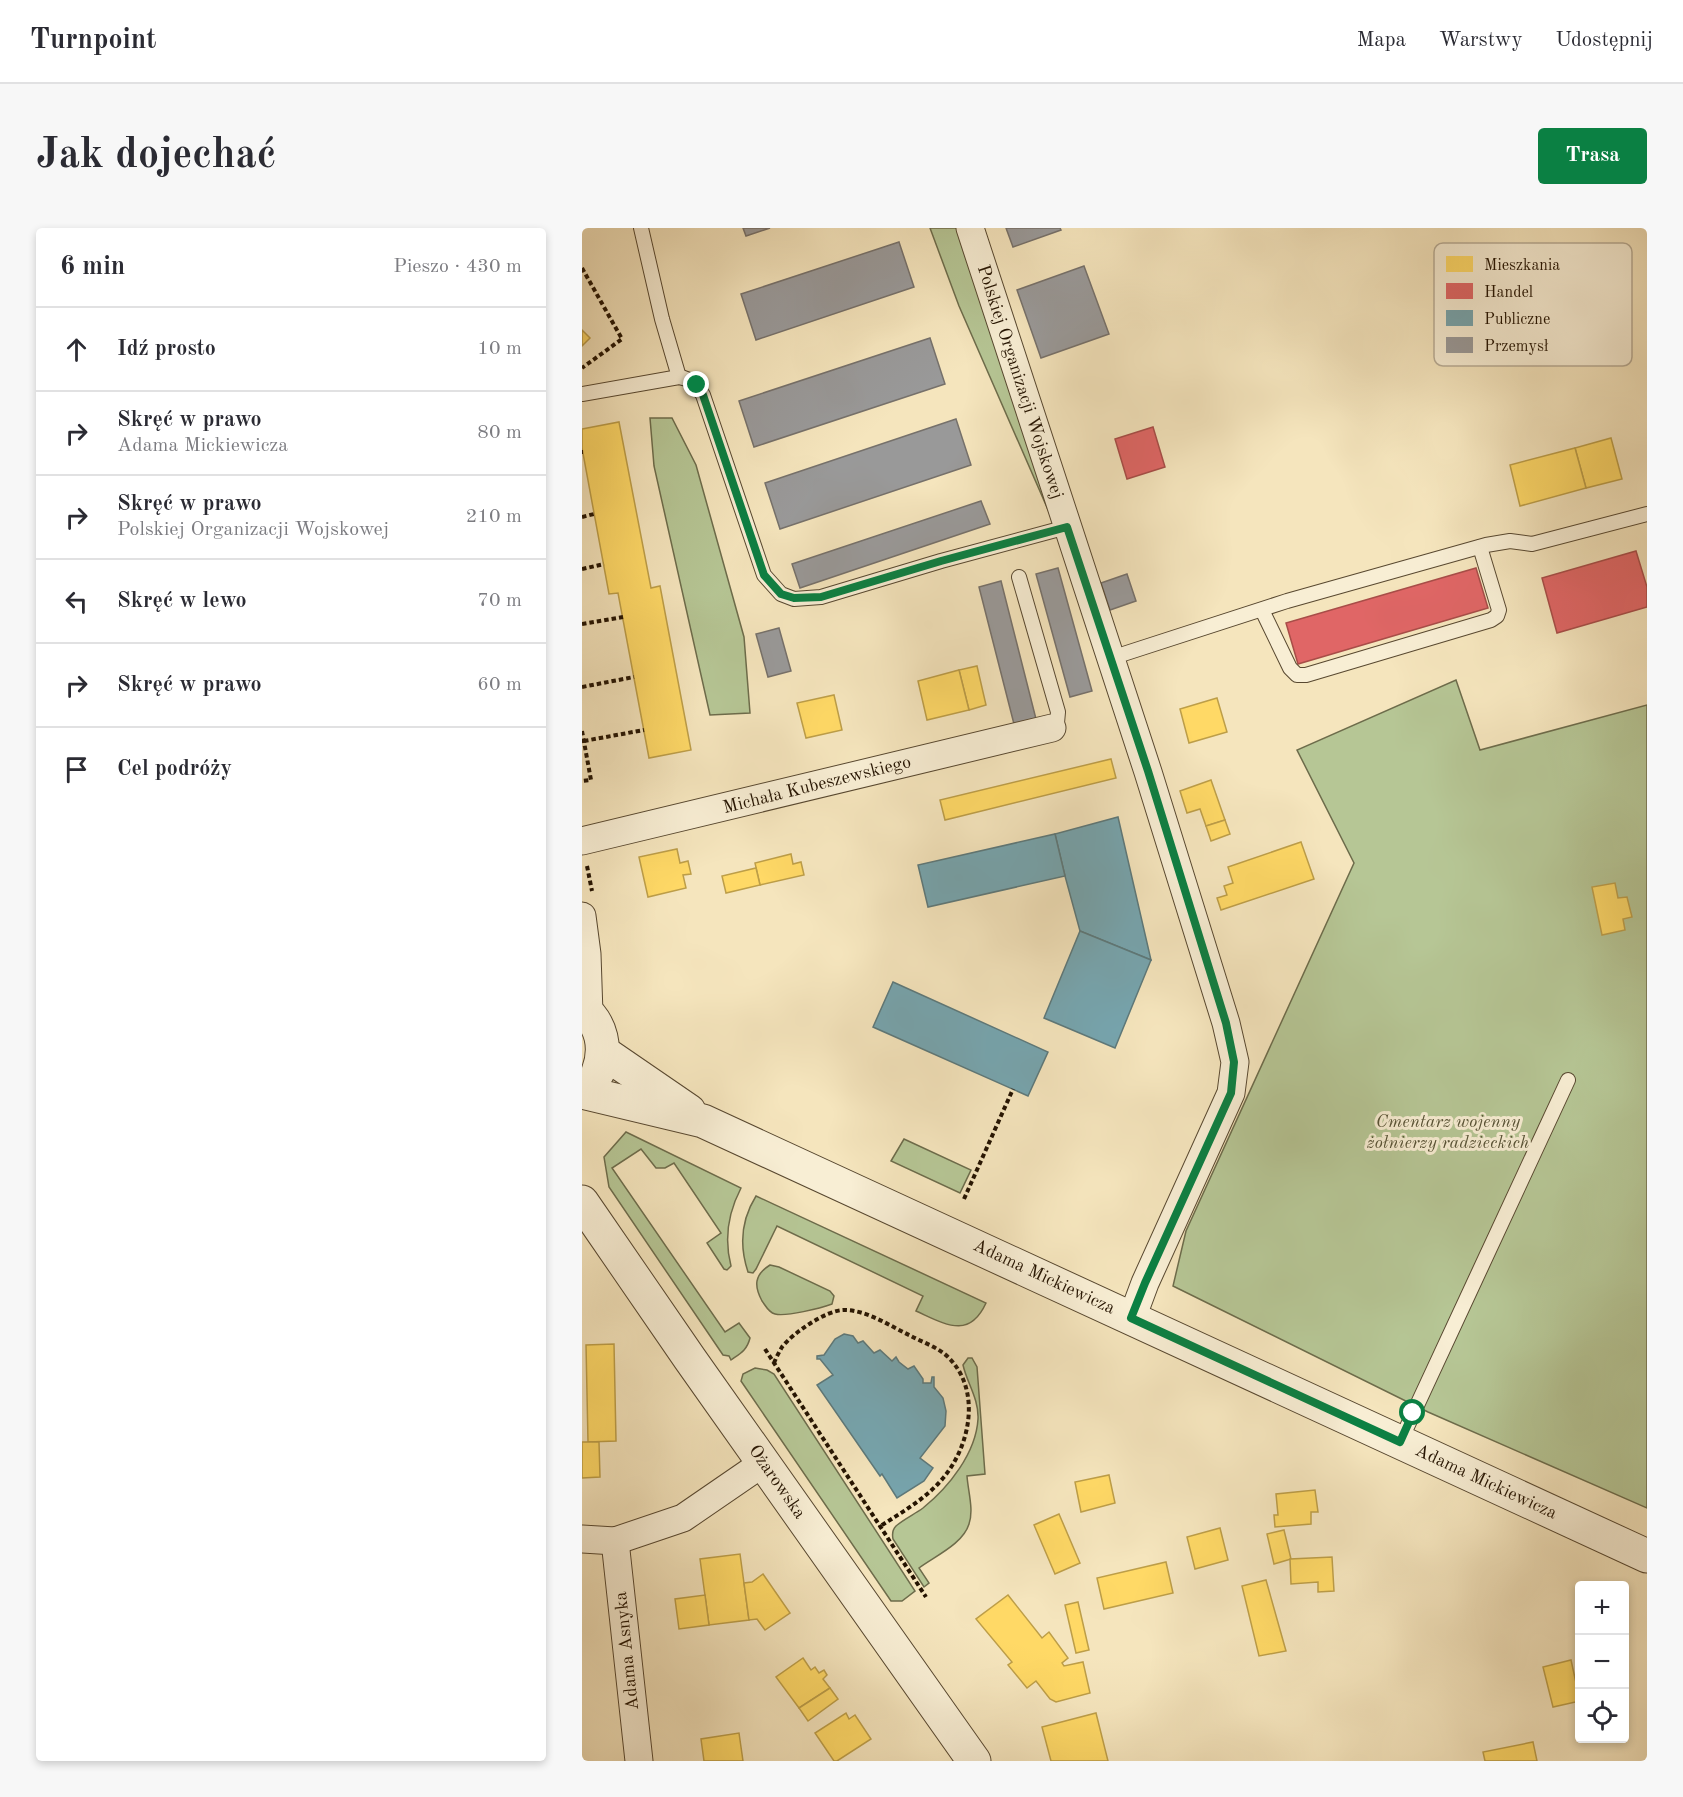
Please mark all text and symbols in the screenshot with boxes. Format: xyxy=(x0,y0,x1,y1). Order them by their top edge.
text: Turnpoint xyxy=(30,27,157,55)
text: Mapa xyxy=(1357,30,1406,51)
text: Warstwy xyxy=(1439,30,1523,51)
text: Udostępnij xyxy=(1556,30,1653,51)
button: Trasa xyxy=(1538,128,1647,184)
text: Jak dojechać xyxy=(36,135,277,177)
legend xyxy=(1434,243,1632,366)
text: 6 min xyxy=(60,254,125,280)
text: Pieszo · 430 m xyxy=(393,257,522,277)
text: Mieszkania xyxy=(1484,258,1560,274)
street label: Polskiej Organizacji Wojskowej xyxy=(974,263,1066,501)
text: Handel xyxy=(1484,285,1533,301)
text: Publiczne xyxy=(1484,312,1550,328)
icon: ahead xyxy=(60,333,93,366)
text: Idź prosto xyxy=(117,338,216,360)
text: 10 m xyxy=(477,339,522,359)
text: Przemysł xyxy=(1484,339,1549,355)
route end xyxy=(683,371,709,397)
text: Skręć w prawo xyxy=(117,409,262,431)
icon: right xyxy=(60,417,93,450)
text: 80 m xyxy=(477,423,522,443)
text: Adama Mickiewicza xyxy=(117,436,288,456)
text: Skręć w prawo xyxy=(117,493,262,515)
icon: right xyxy=(60,501,93,534)
text: 210 m xyxy=(466,507,522,527)
text: Polskiej Organizacji Wojskowej xyxy=(117,520,389,540)
icon: left xyxy=(60,585,93,618)
text: Skręć w lewo xyxy=(117,590,247,612)
text: 70 m xyxy=(477,591,522,611)
icon: right xyxy=(60,669,93,702)
text: Skręć w prawo xyxy=(117,674,262,696)
text: 60 m xyxy=(477,675,522,695)
icon: arrive xyxy=(60,753,93,786)
street label: Michała Kubeszewskiego xyxy=(721,753,913,817)
text: Cel podróży xyxy=(117,758,232,780)
park label: Cmentarz wojenny żołnierzy radzieckich xyxy=(1367,1113,1529,1152)
street label: Adama Mickiewicza xyxy=(970,1236,1118,1318)
route start xyxy=(1399,1399,1425,1425)
street label: Adama Mickiewicza xyxy=(1412,1441,1560,1523)
street label: Ożarowska xyxy=(745,1442,809,1522)
map controls xyxy=(1575,1581,1629,1743)
button: + xyxy=(1575,1581,1629,1635)
street label: Adama Asnyka xyxy=(612,1591,642,1711)
button: − xyxy=(1575,1635,1629,1689)
button: locate xyxy=(1575,1689,1629,1743)

